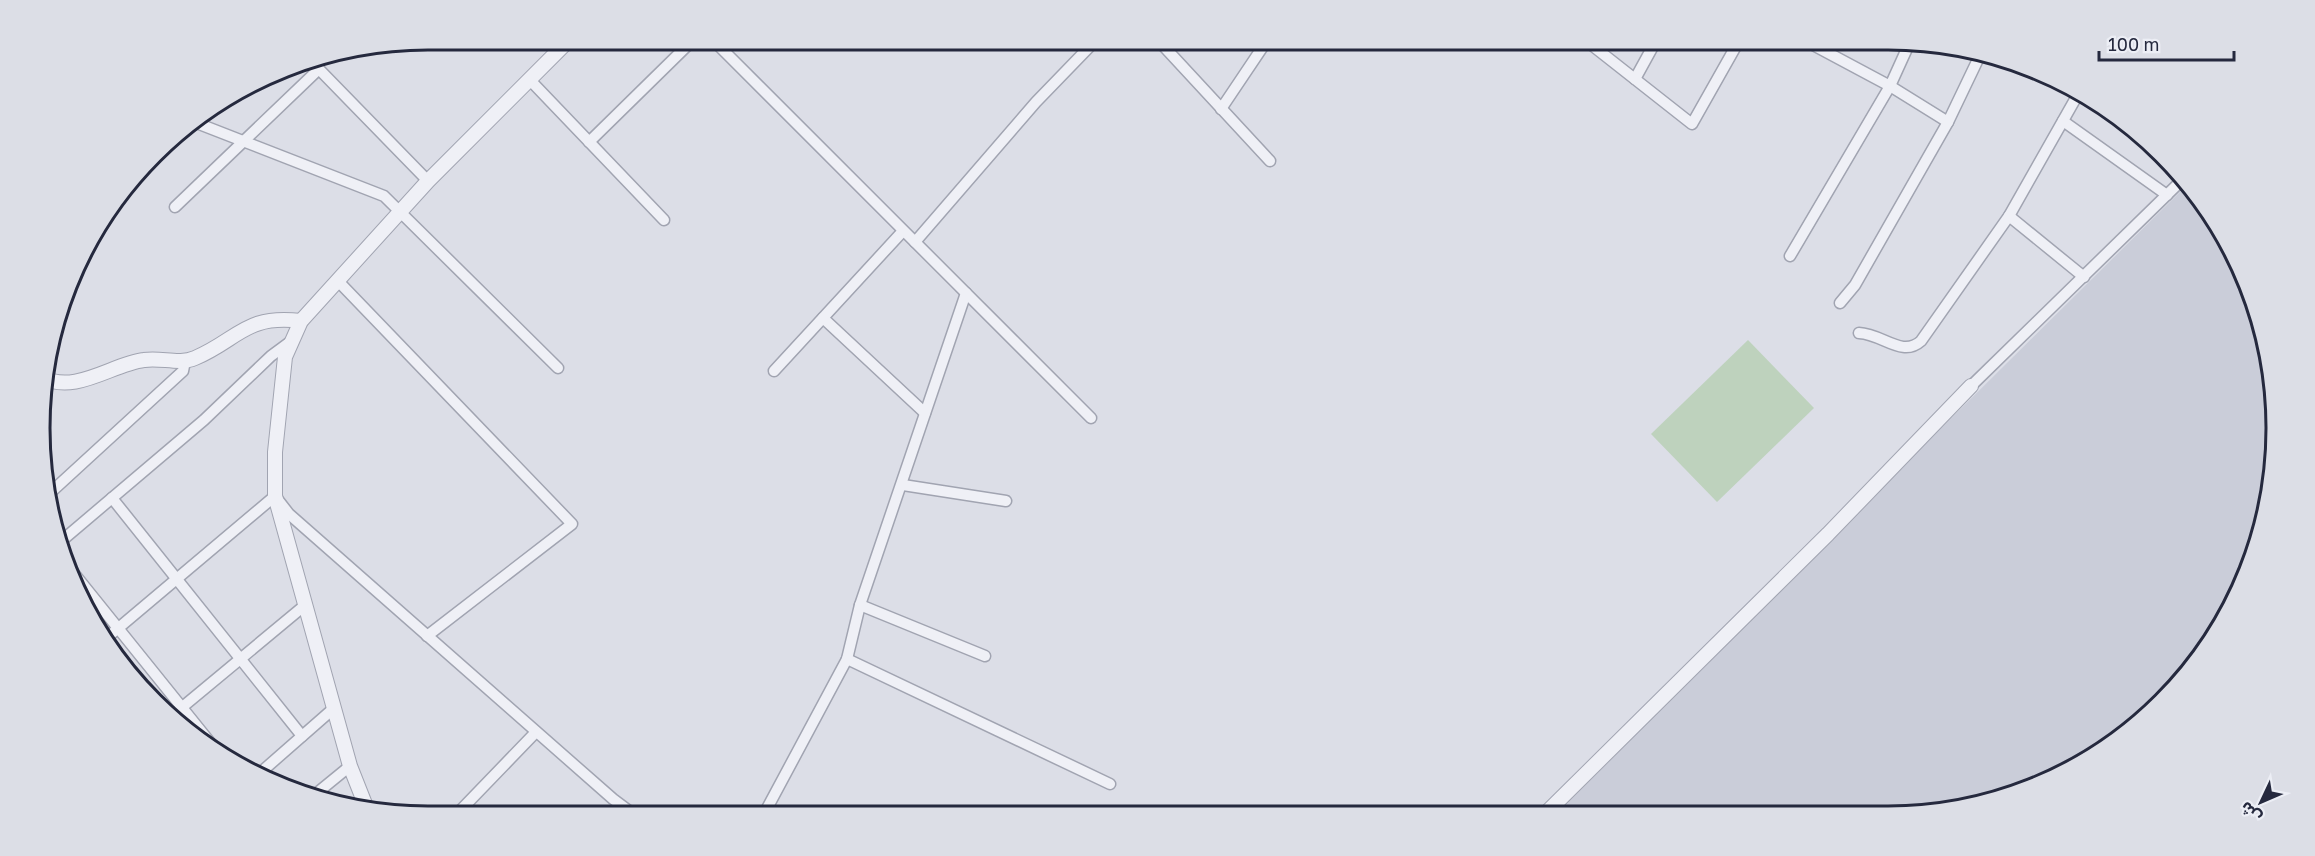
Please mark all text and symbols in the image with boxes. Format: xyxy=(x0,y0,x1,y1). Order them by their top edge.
scale bar xyxy=(2099,24,2234,62)
text: 100 m xyxy=(2108,33,2159,55)
north arrow xyxy=(2231,772,2291,832)
text: ش xyxy=(2235,798,2265,827)

